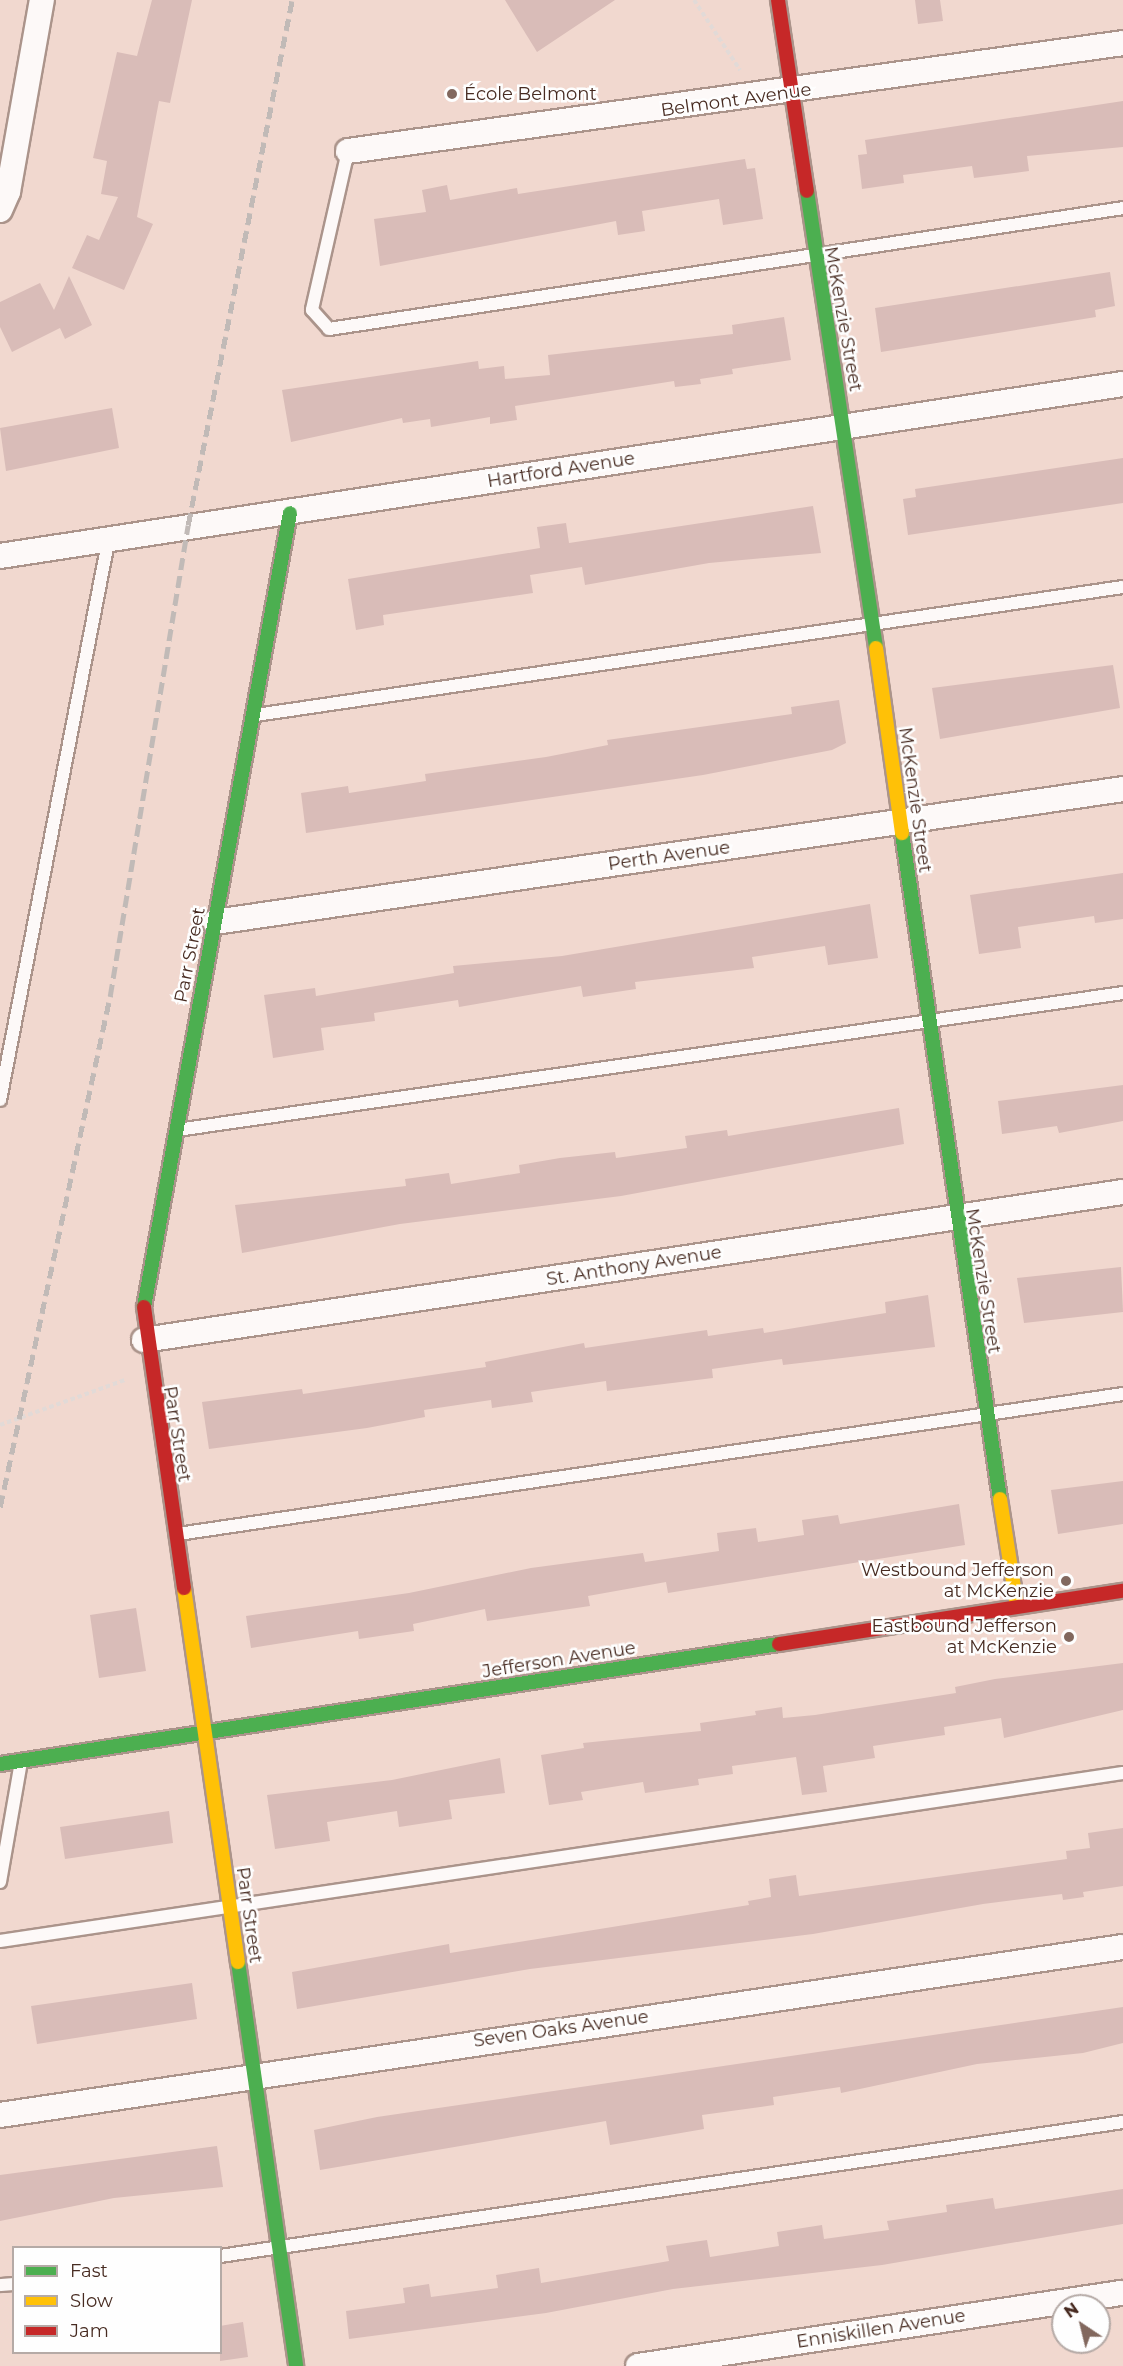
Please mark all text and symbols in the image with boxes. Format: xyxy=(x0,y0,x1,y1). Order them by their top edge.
street label: Belmont Avenue xyxy=(659,79,813,121)
place label: École Belmont xyxy=(464,83,597,105)
marker: École Belmont xyxy=(445,87,459,101)
street label: McKenzie Street xyxy=(820,245,866,393)
street label: Hartford Avenue xyxy=(486,448,636,492)
street label: McKenzie Street xyxy=(894,726,936,874)
street label: Perth Avenue xyxy=(607,837,731,875)
street label: Parr Street xyxy=(170,905,210,1005)
street label: McKenzie Street xyxy=(961,1207,1005,1355)
street label: St. Anthony Avenue xyxy=(545,1241,723,1291)
street label: Parr Street xyxy=(159,1385,195,1483)
place label: Westbound Jefferson at McKenzie xyxy=(861,1560,1054,1602)
marker: Westbound Jefferson at McKenzie xyxy=(1059,1574,1073,1588)
place label: Eastbound Jefferson at McKenzie xyxy=(871,1616,1057,1658)
marker: Eastbound Jefferson at McKenzie xyxy=(1062,1630,1076,1644)
street label: Jefferson Avenue xyxy=(481,1637,637,1683)
street label: Parr Street xyxy=(232,1866,266,1964)
street label: Seven Oaks Avenue xyxy=(472,2006,650,2052)
legend xyxy=(12,2246,222,2354)
text: Fast xyxy=(70,2260,108,2282)
text: Slow xyxy=(70,2290,113,2312)
north arrow xyxy=(1051,2294,1111,2354)
text: N xyxy=(1061,2299,1082,2322)
street label: Enniskillen Avenue xyxy=(795,2305,967,2353)
text: Jam xyxy=(70,2320,109,2342)

